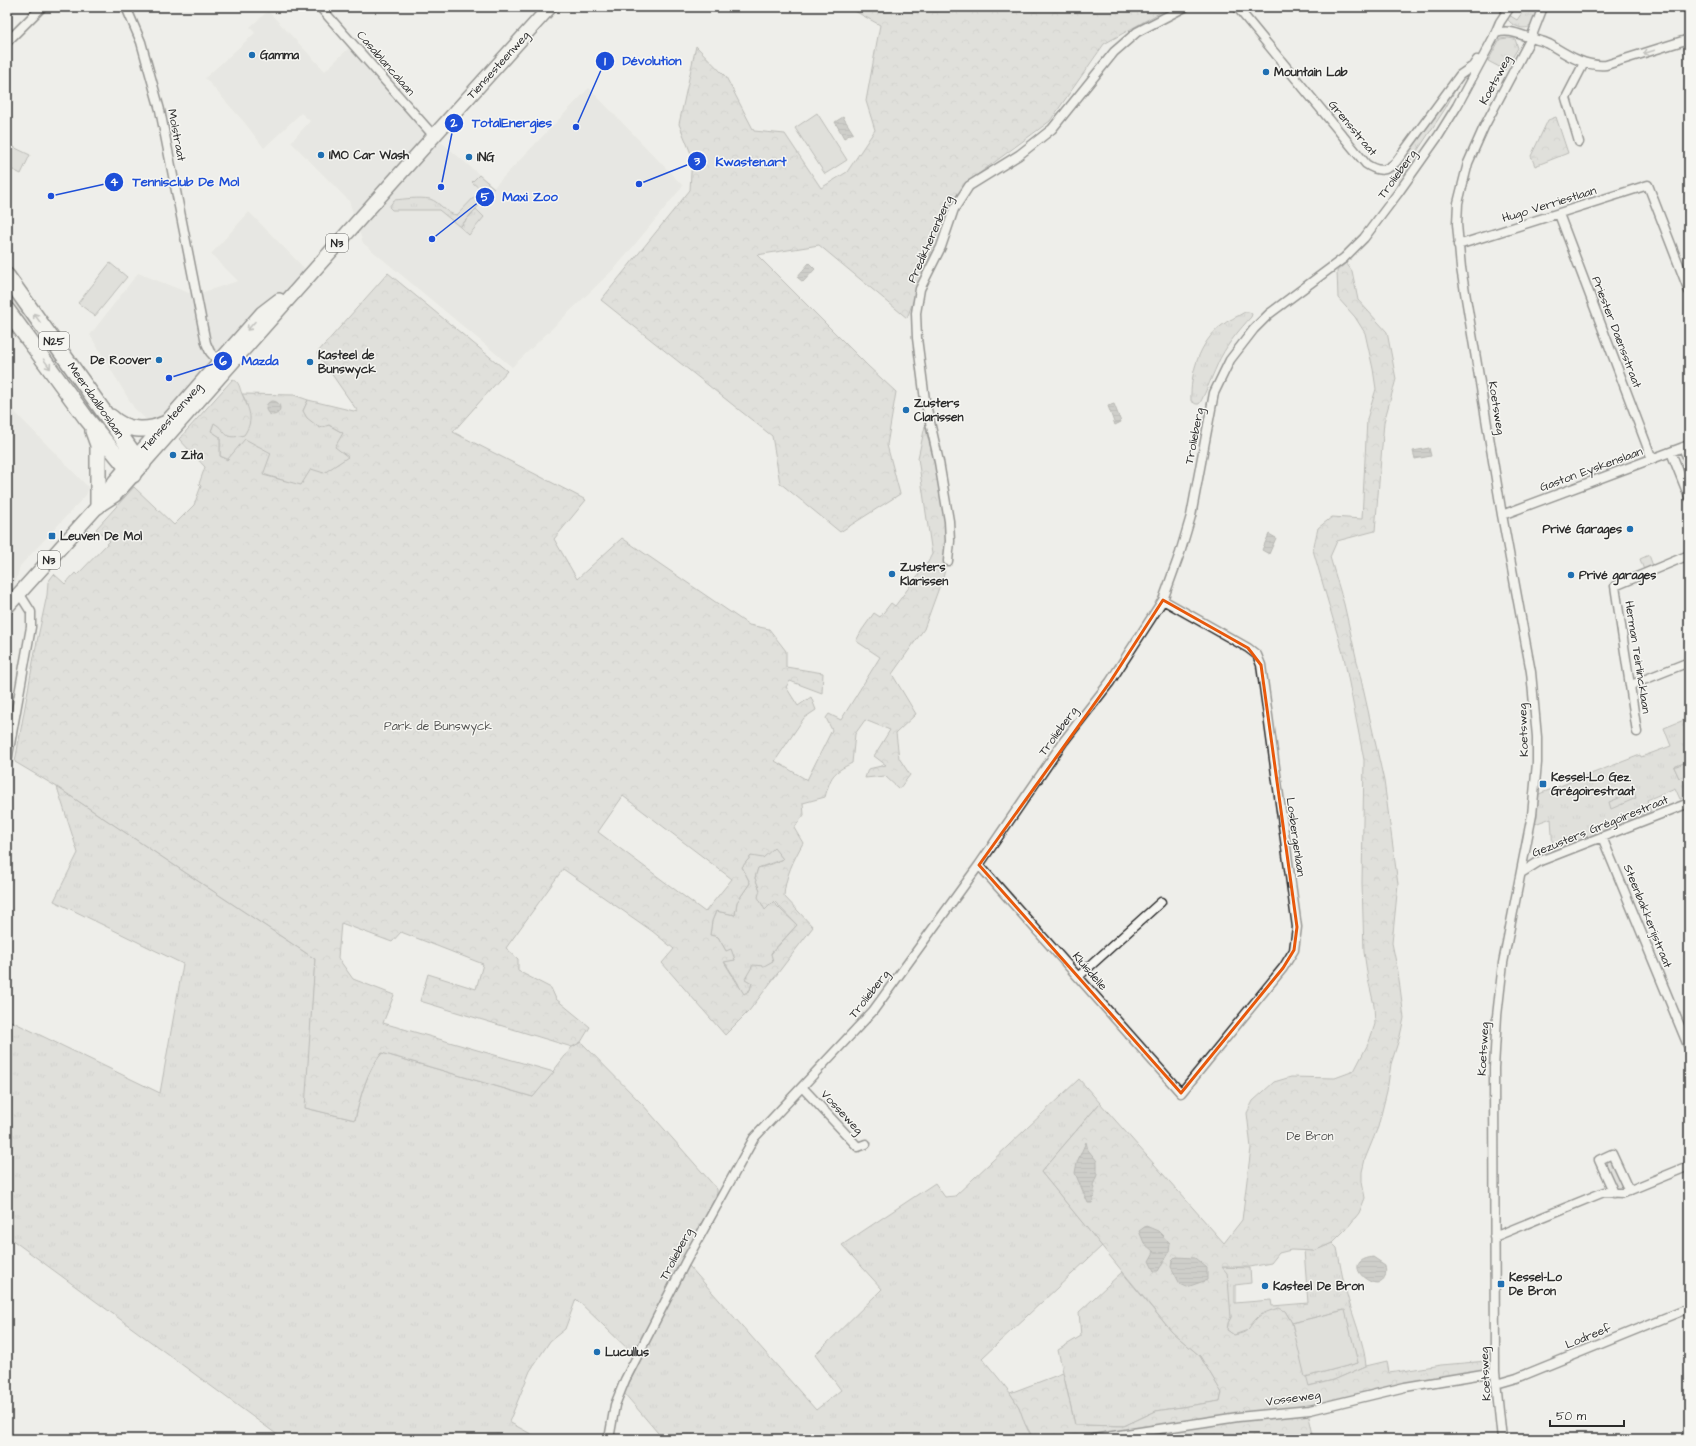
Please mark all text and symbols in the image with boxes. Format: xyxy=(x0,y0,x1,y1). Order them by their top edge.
street label: Casablancalaan xyxy=(353,27,419,100)
street label: Tiensesteenweg xyxy=(463,27,534,104)
place label: Gamma xyxy=(260,47,300,64)
callout: Dévolution xyxy=(595,48,690,73)
one-way arrow xyxy=(1643,49,1656,56)
marker: Gamma xyxy=(247,50,257,60)
text: Dévolution xyxy=(622,52,682,70)
text: 1 xyxy=(604,53,606,70)
street label: Koetsweg xyxy=(1475,53,1516,108)
place label: Mountain Lab xyxy=(1274,64,1348,81)
marker: Mountain Lab xyxy=(1261,67,1271,77)
street label: Grensstraat xyxy=(1324,97,1381,160)
street label: Molstraat xyxy=(163,107,190,163)
callout: TotalEnergies xyxy=(444,110,560,135)
text: TotalEnergies xyxy=(471,114,552,134)
text: 2 xyxy=(450,115,458,132)
street label: Trolieberg xyxy=(1374,146,1422,203)
place label: IMO Car Wash xyxy=(329,147,410,164)
place label: ING xyxy=(477,149,495,166)
callout: Kwasten.art xyxy=(687,149,794,174)
marker: IMO Car Wash xyxy=(316,150,326,160)
marker: ING xyxy=(464,152,474,162)
text: 3 xyxy=(693,153,701,170)
text: Kwasten.art xyxy=(715,153,787,171)
callout: Tennisclub De Mol xyxy=(104,169,247,194)
text: Tennisclub De Mol xyxy=(132,173,239,191)
text: 4 xyxy=(110,174,119,191)
street label: Hugo Verriestlaan xyxy=(1500,182,1599,228)
callout: Maxi Zoo xyxy=(475,184,566,209)
text: Maxi Zoo xyxy=(502,188,558,206)
text: 5 xyxy=(481,189,490,206)
street label: Predikherenberg xyxy=(904,193,958,286)
road number: N3 xyxy=(326,234,348,252)
street label: Priester Daensstraat xyxy=(1587,274,1646,391)
one-way arrow xyxy=(33,313,41,324)
one-way arrow xyxy=(246,321,255,332)
road number: N25 xyxy=(39,332,69,350)
place label: Kasteel de Bunswyck xyxy=(318,347,377,379)
callout: Mazda xyxy=(213,348,287,373)
place label: De Roover xyxy=(91,352,151,369)
text: Mazda xyxy=(241,352,279,370)
text: 6 xyxy=(219,353,227,370)
marker: De Roover xyxy=(154,355,164,365)
marker: Kasteel de Bunswyck xyxy=(305,357,315,367)
one-way arrow xyxy=(42,358,51,369)
street label: Meerdaalboslaan xyxy=(63,359,128,442)
street label: Tiensesteenweg xyxy=(137,379,207,456)
street label: Koetsweg xyxy=(1483,380,1509,436)
place label: Zusters Clarissen xyxy=(914,395,963,426)
marker: Zusters Clarissen xyxy=(901,405,911,415)
street label: Trolieberg xyxy=(1181,406,1209,466)
street label: Gaston Eyskenslaan xyxy=(1537,443,1645,497)
place label: Zita xyxy=(181,447,204,464)
marker: Zita xyxy=(168,450,178,460)
place label: Privé Garages xyxy=(1543,521,1622,540)
marker: Privé Garages xyxy=(1625,524,1635,534)
place label: Leuven De Mol xyxy=(60,528,142,545)
marker: Leuven De Mol xyxy=(47,531,57,541)
road number: N3 xyxy=(38,551,60,569)
place label: Zusters Klarissen xyxy=(900,559,948,590)
place label: Privé garages xyxy=(1579,567,1656,586)
marker: Zusters Klarissen xyxy=(887,569,897,579)
marker: Privé garages xyxy=(1566,570,1576,580)
street label: Herman Teirlincklaan xyxy=(1620,600,1655,715)
street label: Trolieberg xyxy=(1035,703,1083,760)
street label: Koetsweg xyxy=(1514,703,1534,757)
park label: Park de Bunswyck xyxy=(384,718,493,736)
place label: Kessel-Lo Gez. Grégoirestraat xyxy=(1551,769,1635,802)
marker: Kessel-Lo Gez. Grégoirestraat xyxy=(1538,779,1548,789)
street label: Gezusters Grégoirestraat xyxy=(1530,791,1671,863)
street label: Losbergenlaan xyxy=(1281,796,1309,878)
street label: Steenbakkerijstraat xyxy=(1619,862,1676,971)
street label: Kluisdelle xyxy=(1068,948,1111,995)
street label: Trolieberg xyxy=(845,967,894,1023)
street label: Koetsweg xyxy=(1474,1022,1494,1076)
street label: Vosseweg xyxy=(816,1086,867,1139)
park label: De Bron xyxy=(1287,1128,1333,1145)
street label: Trolieberg xyxy=(656,1225,698,1284)
place label: Kessel-Lo De Bron xyxy=(1509,1269,1562,1300)
place label: Kasteel De Bron xyxy=(1273,1278,1364,1295)
marker: Kessel-Lo De Bron xyxy=(1496,1279,1506,1289)
marker: Kasteel De Bron xyxy=(1260,1281,1270,1291)
street label: Lodreef xyxy=(1563,1319,1614,1353)
place label: Lucullus xyxy=(605,1344,649,1361)
marker: Lucullus xyxy=(592,1347,602,1357)
street label: Koetsweg xyxy=(1476,1347,1496,1401)
street label: Vosseweg xyxy=(1265,1386,1322,1412)
scale bar xyxy=(1550,1402,1624,1428)
text: 50 m xyxy=(1556,1408,1587,1425)

